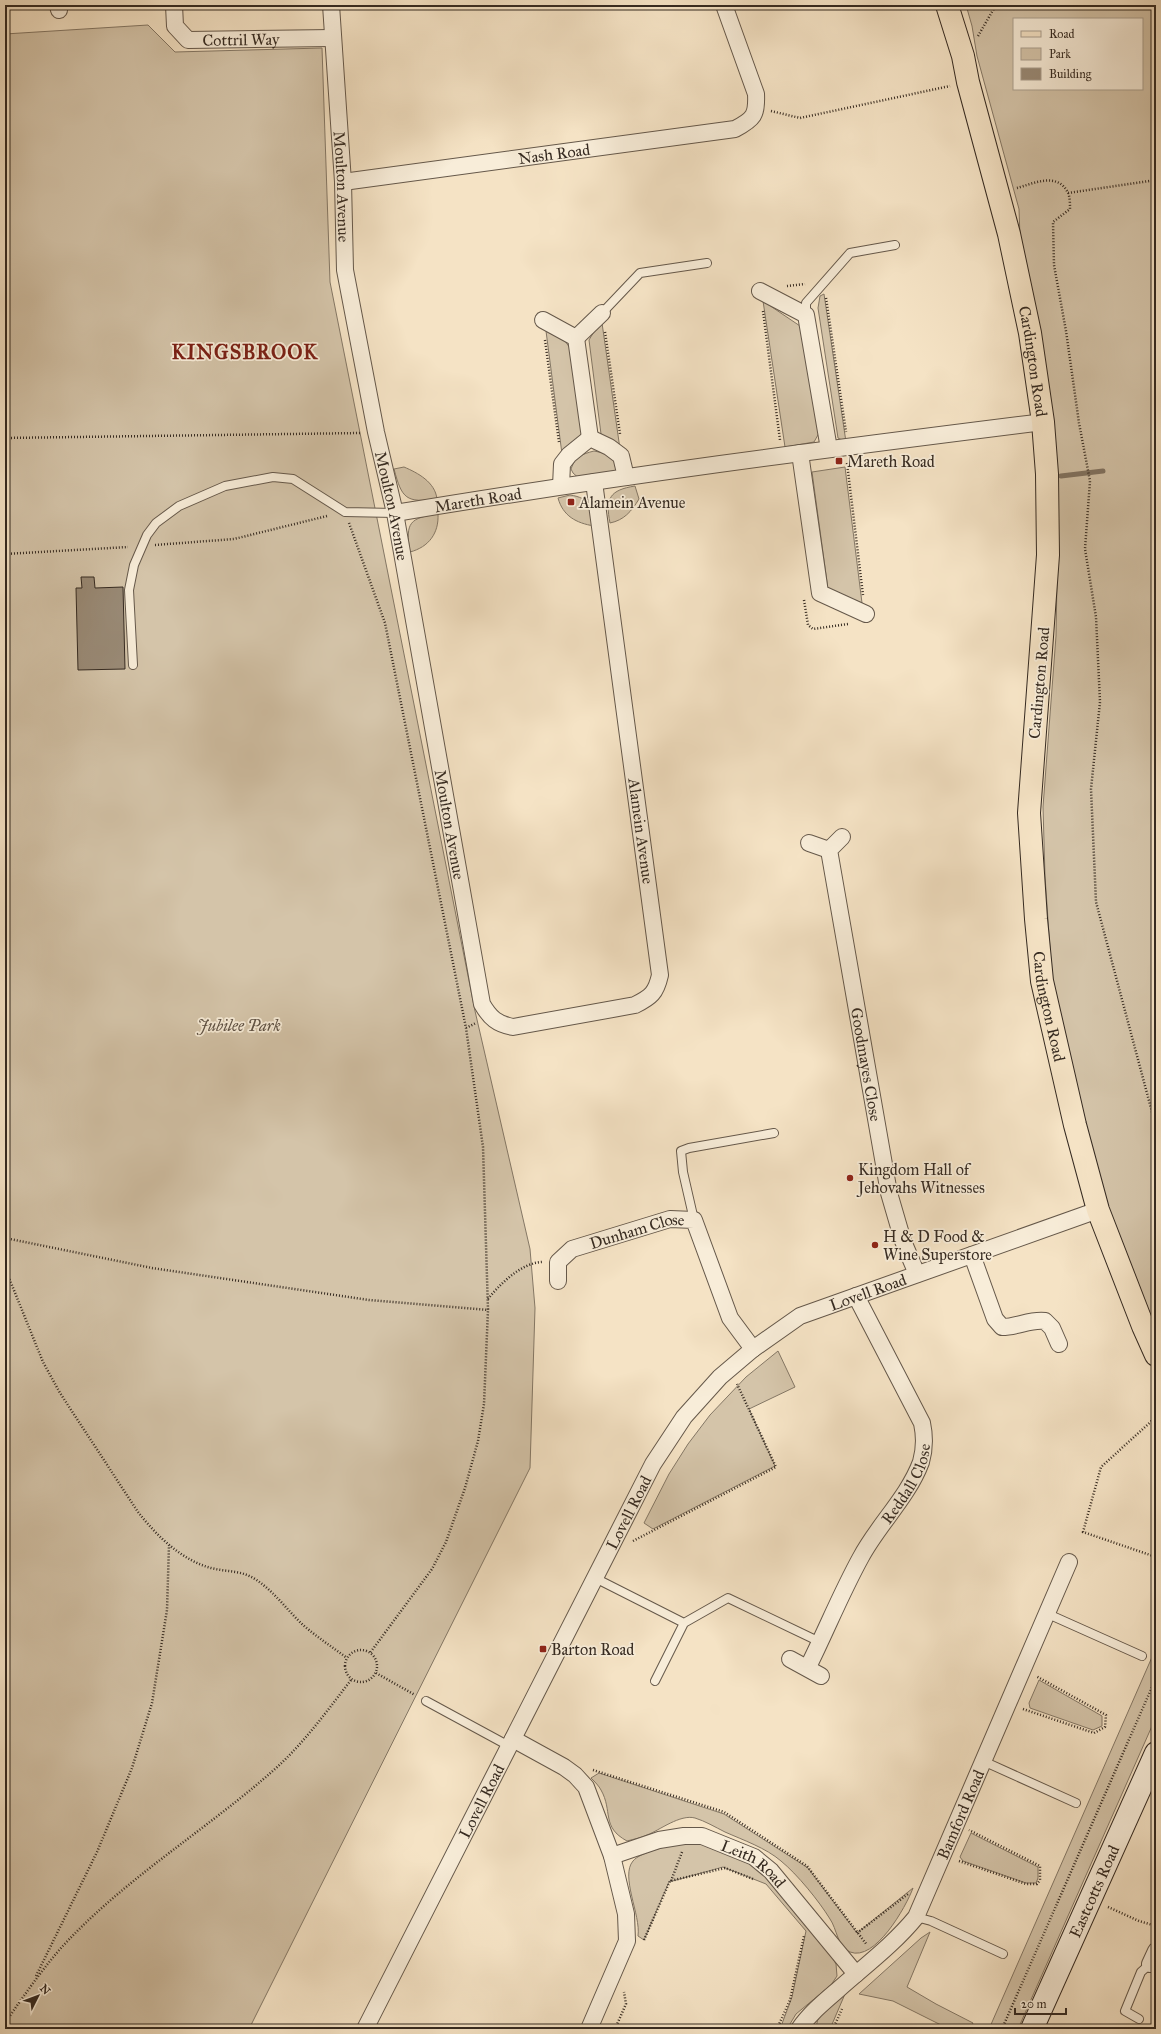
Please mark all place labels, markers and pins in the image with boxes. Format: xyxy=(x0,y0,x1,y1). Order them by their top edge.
place label: Mareth Road xyxy=(847,452,935,471)
marker: Mareth Road xyxy=(834,456,844,466)
place label: Alamein Avenue xyxy=(578,493,686,512)
marker: Alamein Avenue xyxy=(566,497,576,507)
place label: Kingdom Hall of Jehovahs Witnesses xyxy=(856,1160,985,1198)
marker: Kingdom Hall of Jehovahs Witnesses xyxy=(845,1173,855,1183)
place label: H & D Food & Wine Superstore xyxy=(883,1227,992,1264)
marker: H & D Food & Wine Superstore xyxy=(870,1240,880,1250)
place label: Barton Road xyxy=(551,1640,634,1659)
marker: Barton Road xyxy=(538,1644,548,1654)

